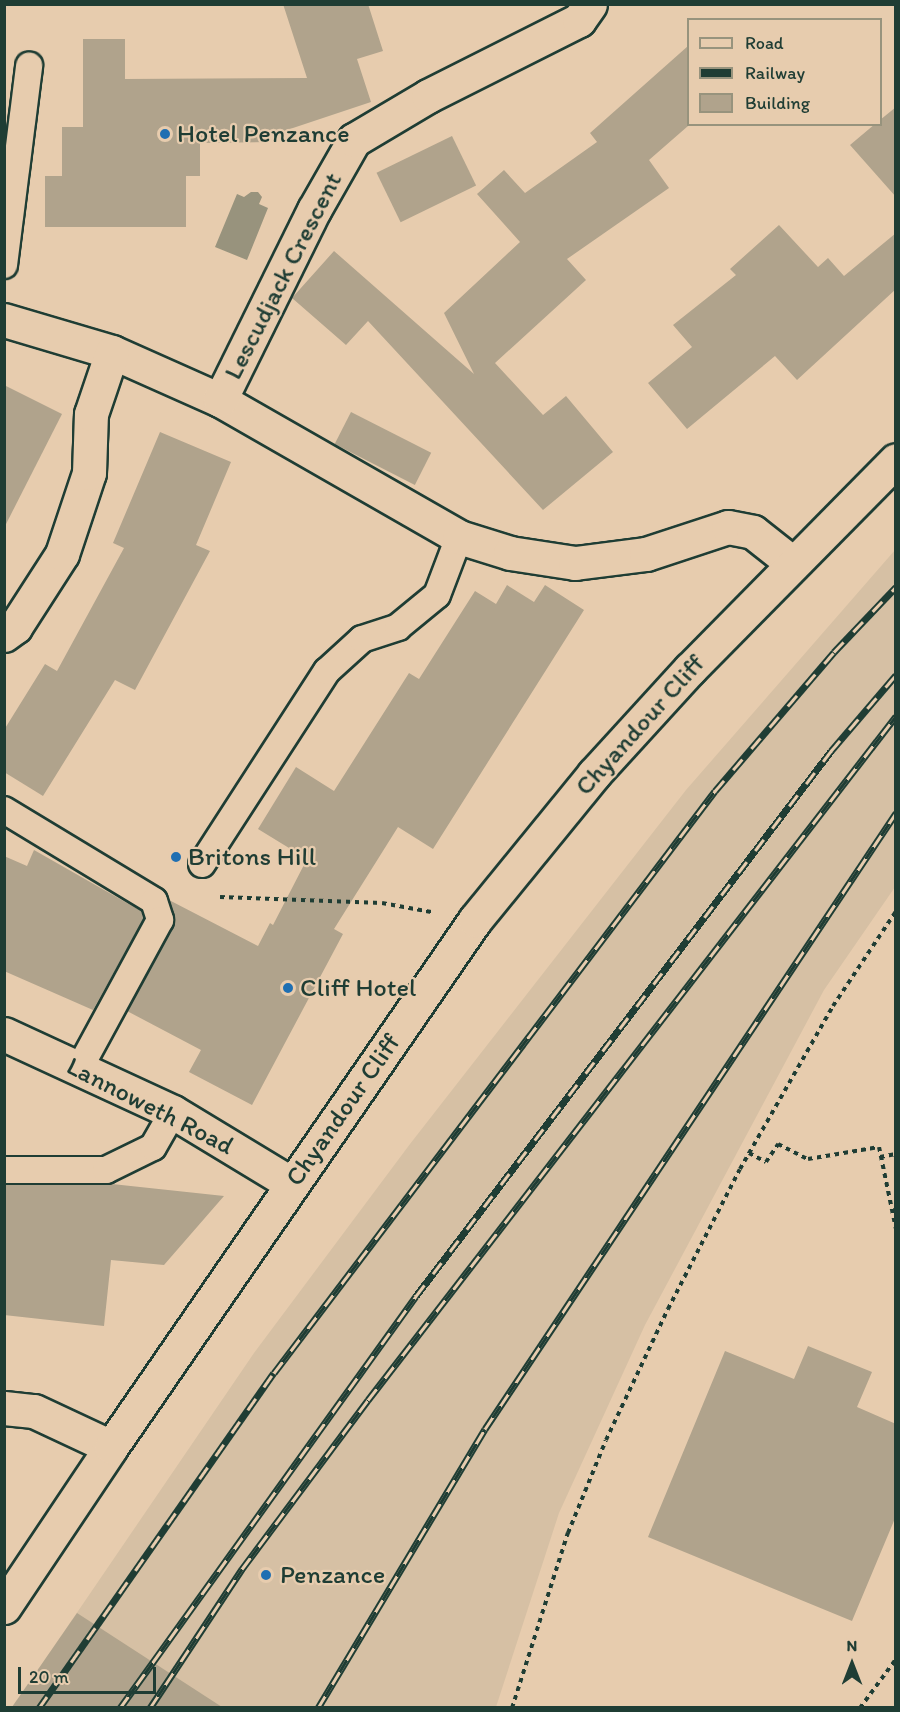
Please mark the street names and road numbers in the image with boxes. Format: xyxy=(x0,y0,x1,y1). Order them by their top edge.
street label: Lescudjack Crescent xyxy=(217,167,349,385)
street label: Chyandour Cliff xyxy=(569,648,711,802)
street label: Chyandour Cliff xyxy=(279,1028,407,1192)
street label: Lannoweth Road xyxy=(61,1050,239,1162)

